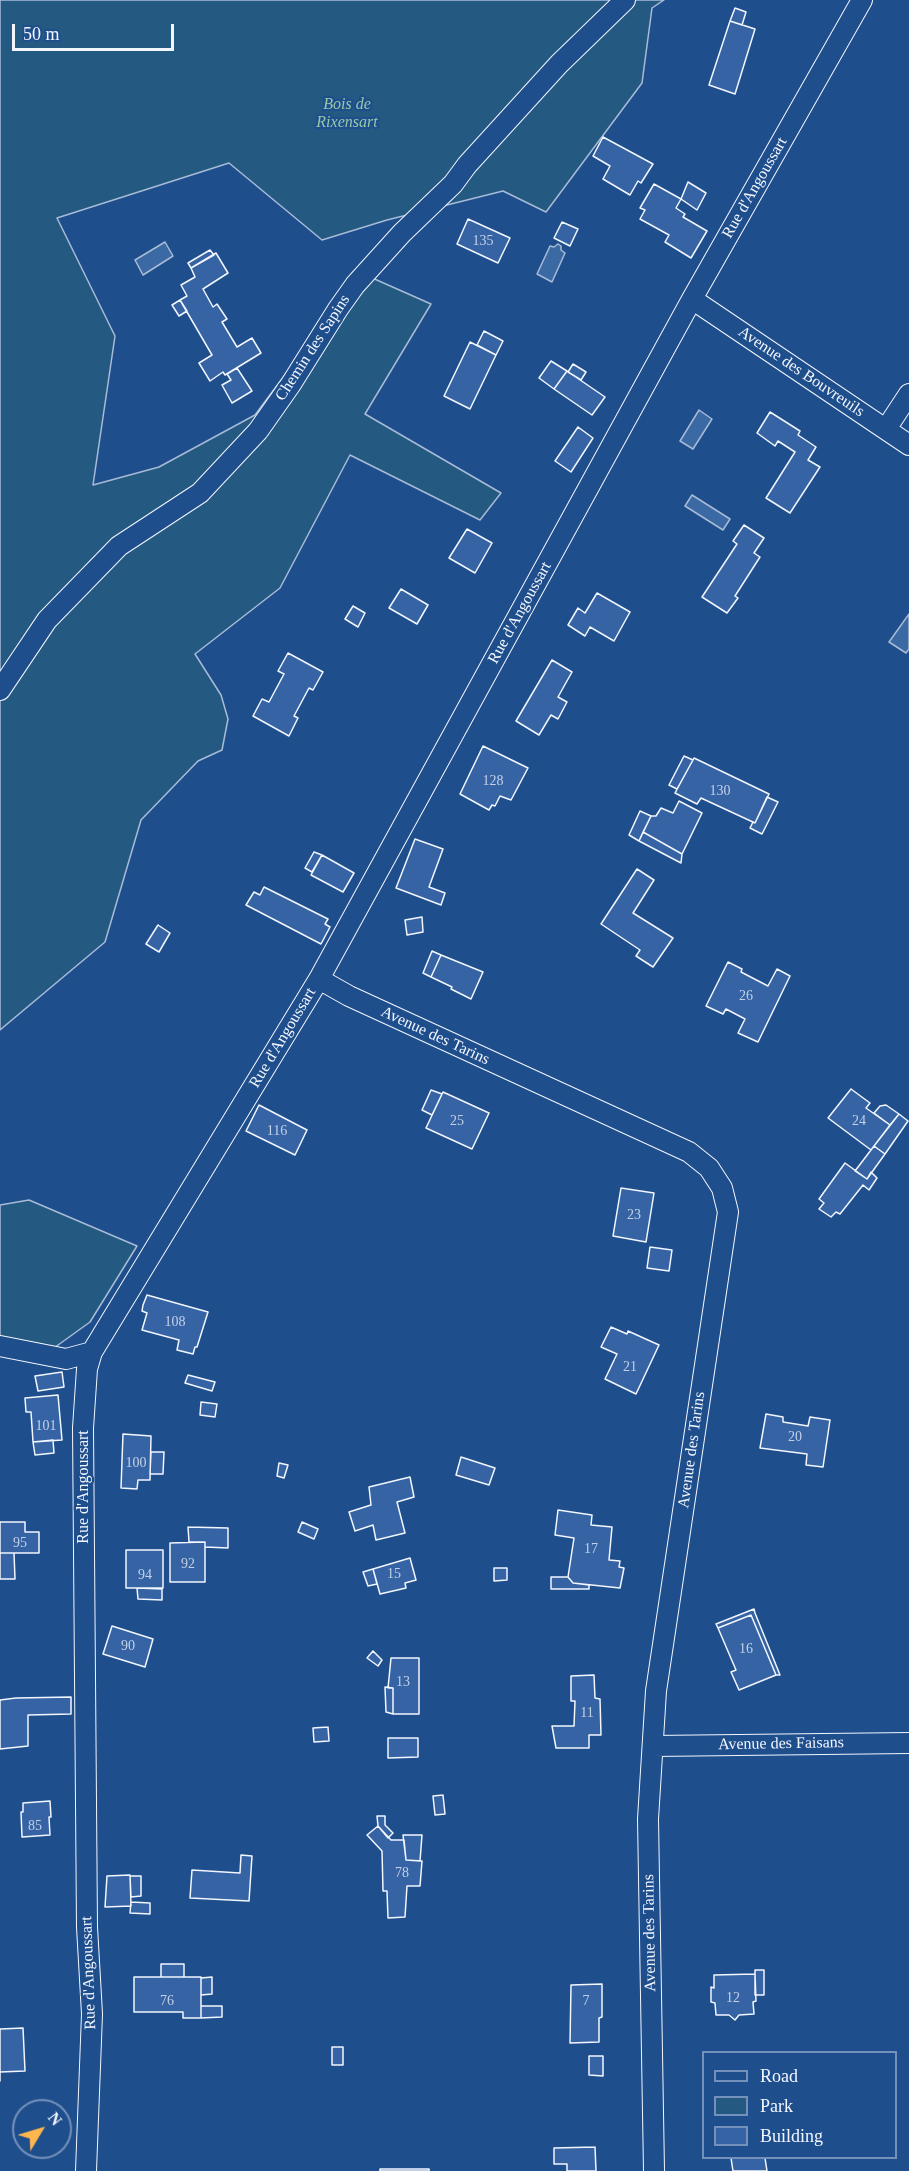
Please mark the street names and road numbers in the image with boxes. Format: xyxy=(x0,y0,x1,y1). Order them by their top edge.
street label: Rue d'Angoussart xyxy=(718,134,792,242)
street label: Chemin des Sapins xyxy=(272,291,354,405)
street label: Avenue des Bouvreuils xyxy=(734,323,868,421)
street label: Rue d'Angoussart xyxy=(484,559,556,667)
street label: Rue d'Angoussart xyxy=(246,984,320,1092)
street label: Avenue des Tarins xyxy=(378,1002,492,1070)
street label: Avenue des Tarins xyxy=(674,1390,710,1510)
street label: Rue d'Angoussart xyxy=(74,1430,94,1544)
street label: Avenue des Faisans xyxy=(718,1733,844,1755)
street label: Avenue des Tarins xyxy=(639,1874,661,1992)
street label: Rue d'Angoussart xyxy=(77,1916,101,2030)

